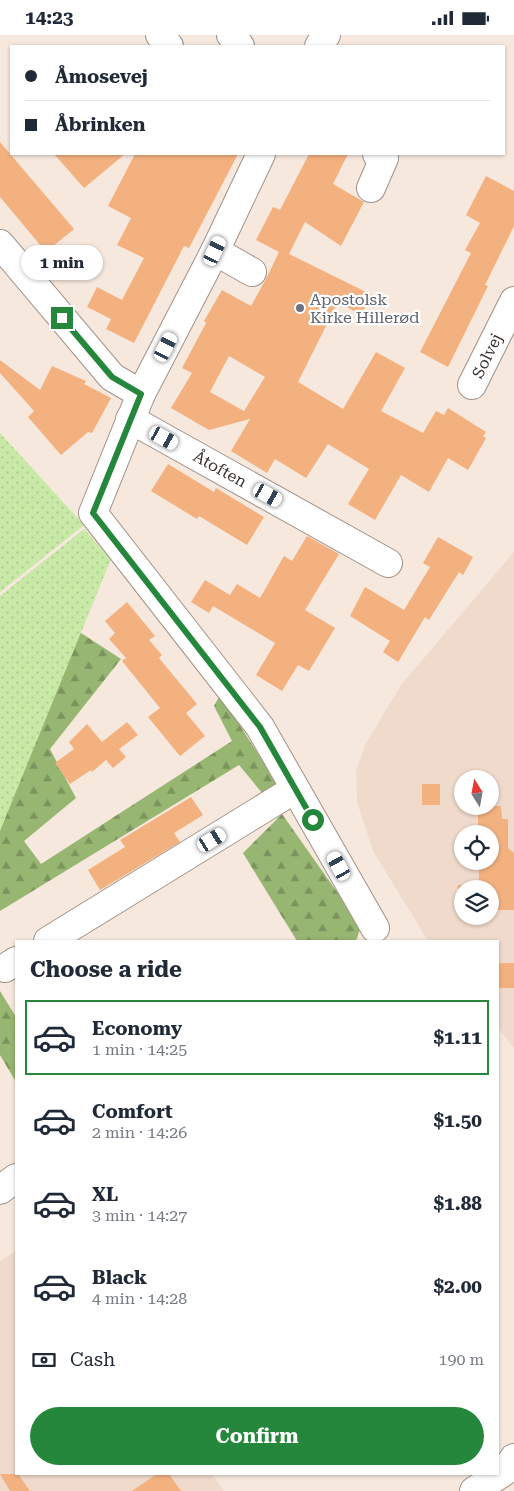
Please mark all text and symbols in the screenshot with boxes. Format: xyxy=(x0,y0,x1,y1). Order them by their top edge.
text: 14:23 xyxy=(25,6,74,29)
text: Åmosevej xyxy=(55,65,148,88)
text: Åbrinken xyxy=(55,113,145,136)
car xyxy=(201,234,228,268)
callout: 1 min xyxy=(21,245,103,281)
text: 1 min xyxy=(40,253,84,272)
place label: Apostolsk Kirke Hillerød xyxy=(310,290,419,327)
marker: Apostolsk Kirke Hillerød xyxy=(294,302,306,314)
route end xyxy=(51,307,73,329)
car xyxy=(152,330,179,364)
street label: Solvej xyxy=(468,330,506,382)
car xyxy=(147,424,180,452)
street label: Åtoften xyxy=(190,447,250,491)
car xyxy=(251,481,284,509)
north arrow xyxy=(454,770,499,815)
map controls xyxy=(454,770,499,925)
route start xyxy=(302,809,324,831)
button: locate xyxy=(454,825,499,870)
car xyxy=(195,826,228,854)
car xyxy=(325,849,352,883)
button: layers xyxy=(454,880,499,925)
text: Choose a ride xyxy=(30,957,182,982)
icon: car xyxy=(32,1015,77,1060)
text: Economy xyxy=(92,1017,182,1040)
text: $1.11 xyxy=(433,1026,482,1049)
text: 1 min · 14:25 xyxy=(92,1040,187,1059)
icon: car xyxy=(32,1098,77,1143)
text: Comfort xyxy=(92,1100,173,1123)
text: $1.50 xyxy=(433,1109,482,1132)
text: 2 min · 14:26 xyxy=(92,1123,187,1142)
icon: car xyxy=(32,1181,77,1226)
text: XL xyxy=(92,1183,118,1206)
text: $1.88 xyxy=(433,1192,482,1215)
text: 3 min · 14:27 xyxy=(92,1206,187,1225)
icon: car xyxy=(32,1264,77,1309)
text: Black xyxy=(92,1266,147,1289)
text: $2.00 xyxy=(433,1275,482,1298)
text: 4 min · 14:28 xyxy=(92,1289,187,1308)
icon: cash xyxy=(30,1346,58,1374)
text: Cash xyxy=(70,1348,115,1371)
text: 190 m xyxy=(438,1350,484,1369)
button: Confirm xyxy=(30,1407,484,1465)

